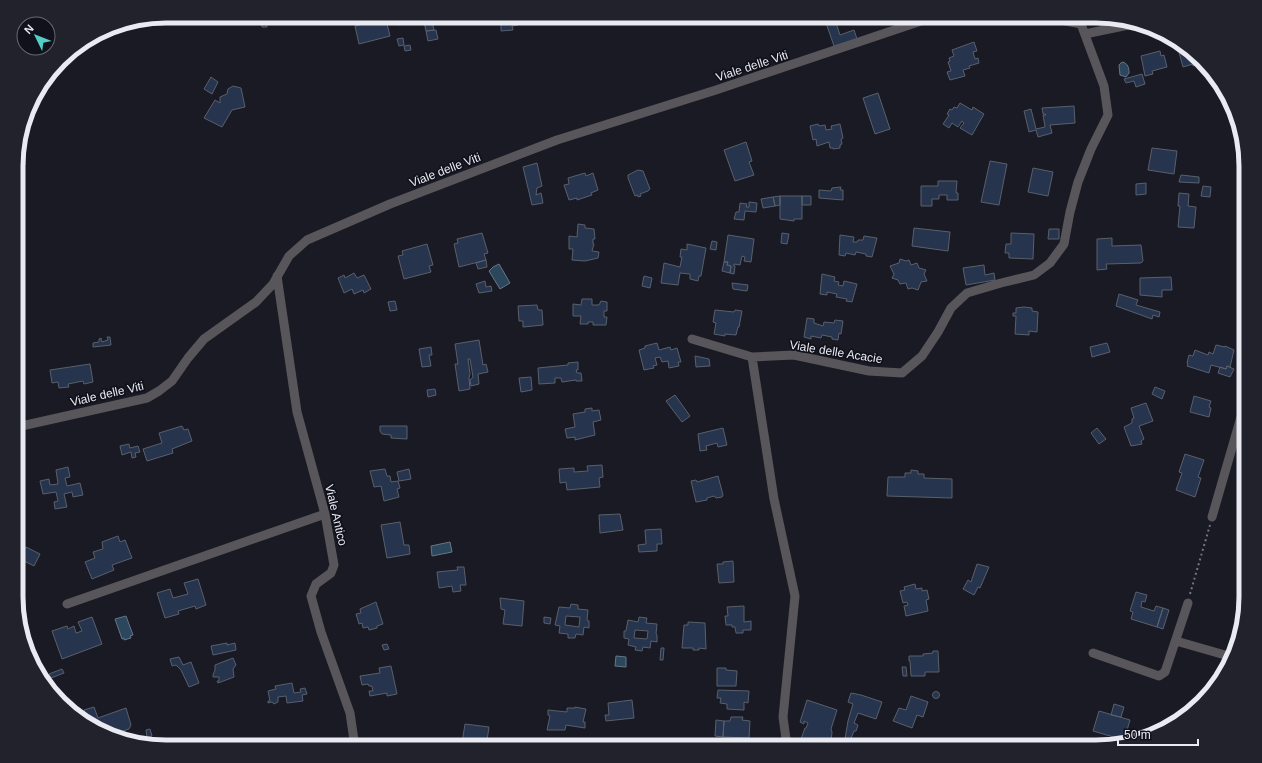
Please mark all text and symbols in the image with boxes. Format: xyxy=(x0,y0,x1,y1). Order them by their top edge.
north arrow xyxy=(16,16,56,56)
text: N xyxy=(22,22,36,36)
street label: Viale delle Viti xyxy=(714,48,790,84)
street label: Viale delle Viti xyxy=(408,150,482,190)
street label: Viale delle Acacie xyxy=(789,338,884,366)
street label: Viale delle Viti xyxy=(69,379,145,409)
street label: Viale Antico xyxy=(322,483,350,547)
scale bar xyxy=(1118,721,1198,747)
text: 50 m xyxy=(1124,728,1151,742)

